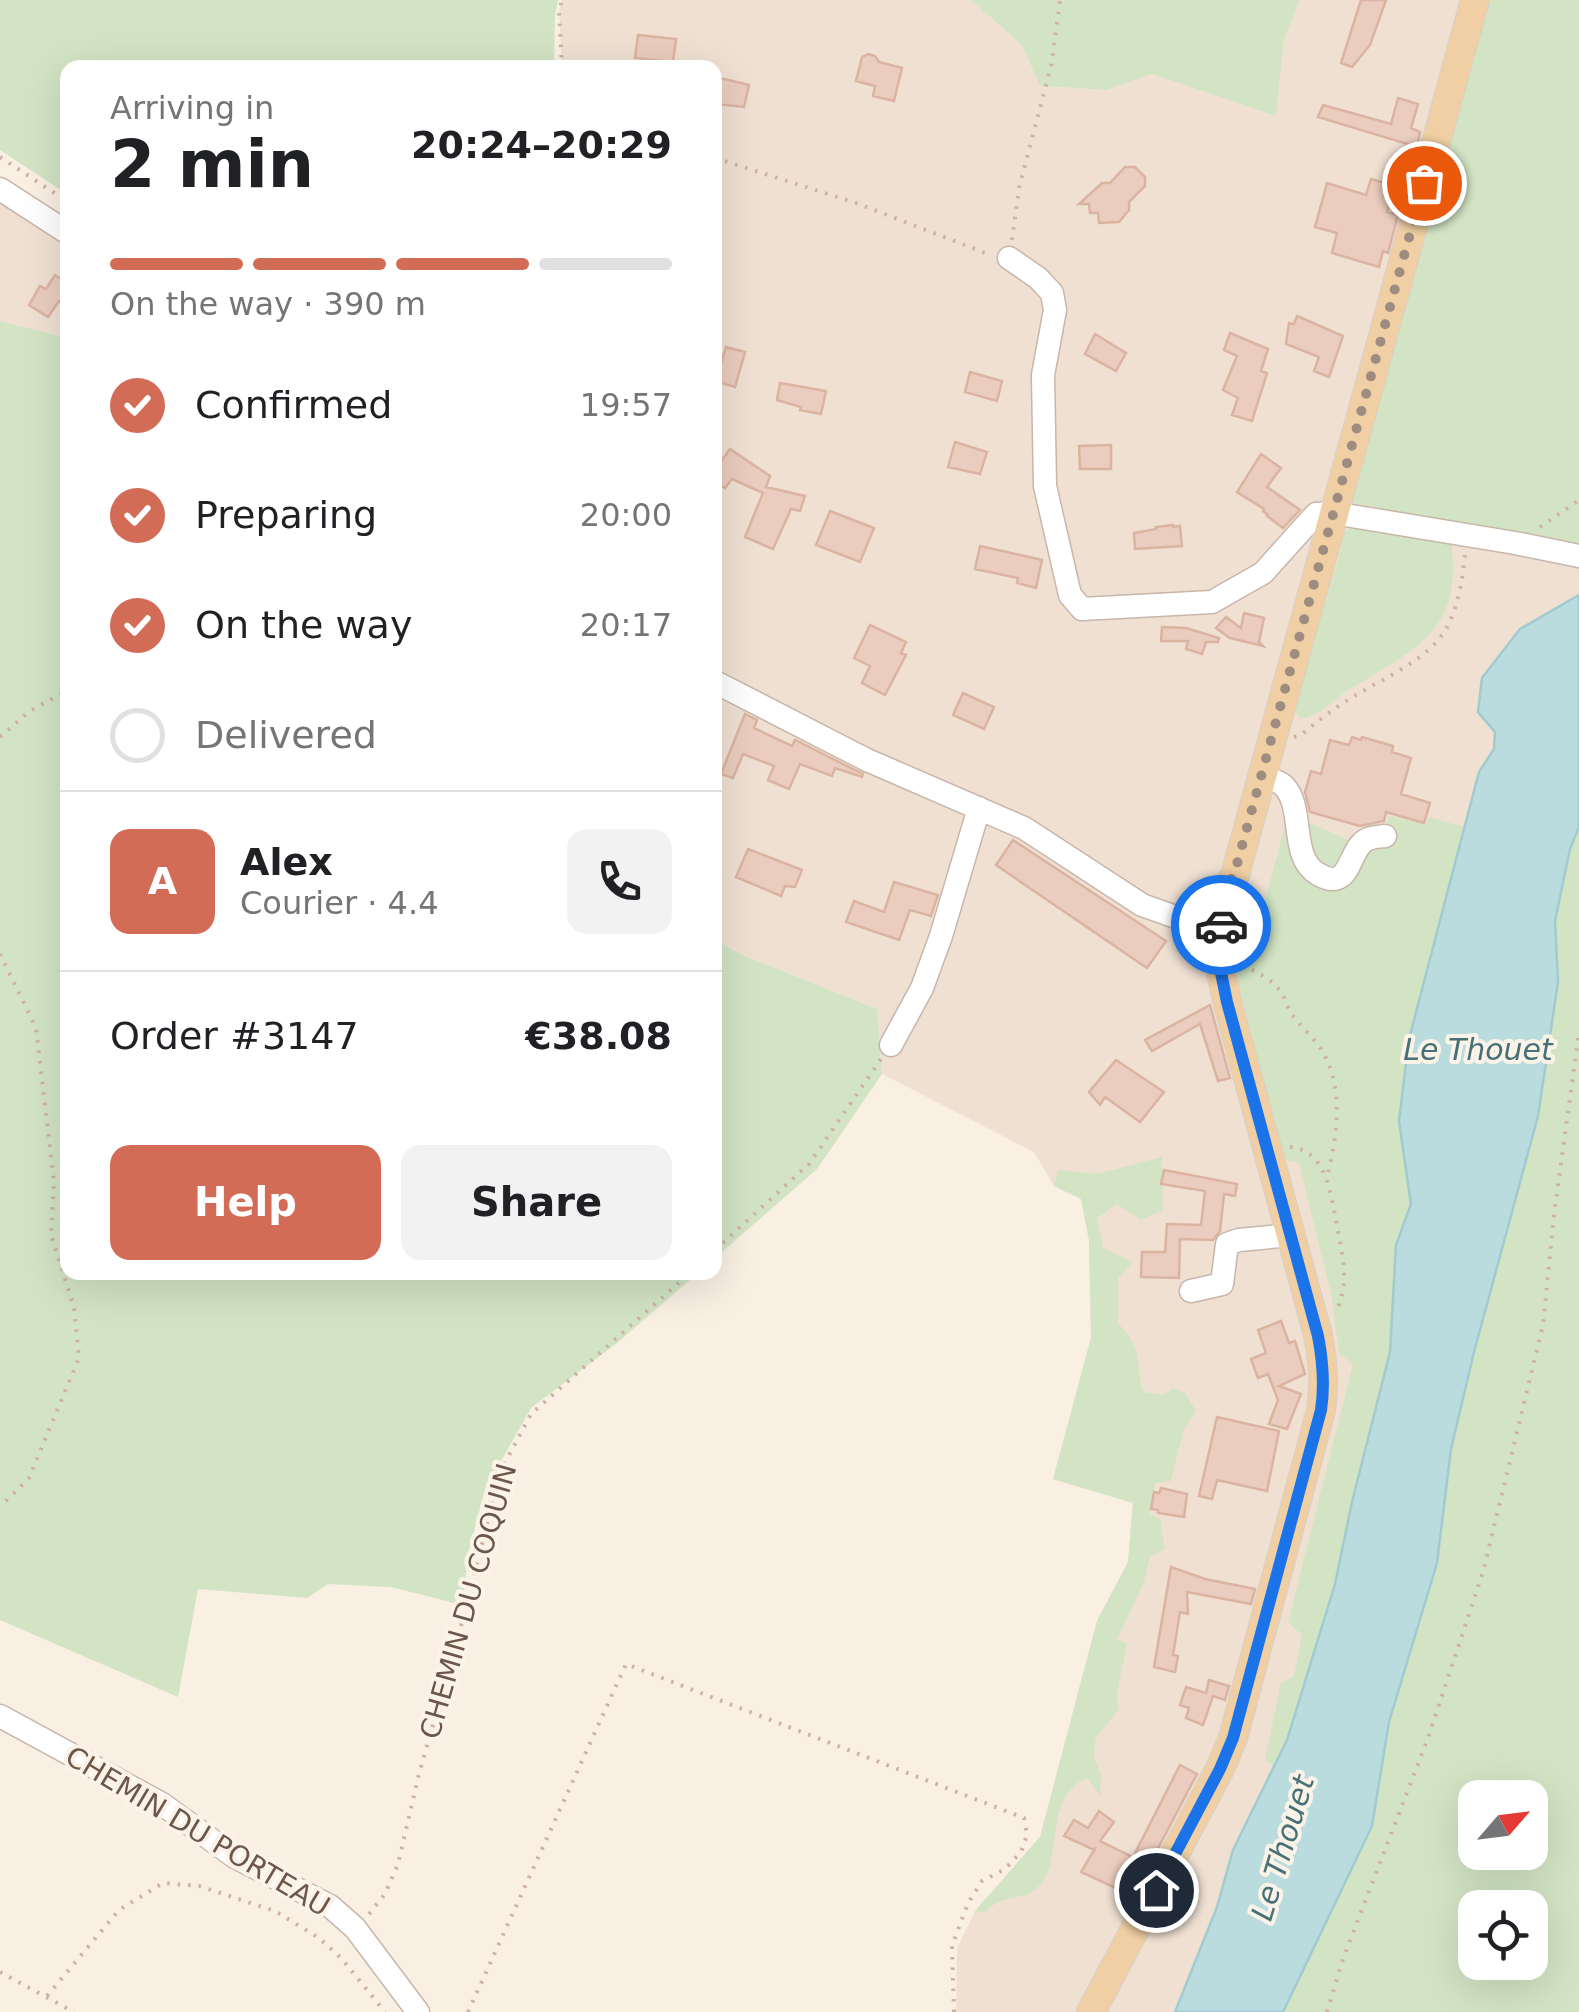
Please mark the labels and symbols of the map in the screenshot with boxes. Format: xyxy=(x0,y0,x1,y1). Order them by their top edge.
pin xyxy=(1382,141,1467,226)
courier xyxy=(1171,875,1271,975)
water label: Le Thouet xyxy=(1403,1032,1554,1067)
street label: CHEMIN DU COQUIN xyxy=(413,1460,524,1743)
street label: CHEMIN DU PORTEAU xyxy=(60,1739,336,1923)
water label: Le Thouet xyxy=(1244,1770,1321,1925)
north arrow xyxy=(1458,1780,1548,1870)
pin xyxy=(1114,1848,1199,1933)

